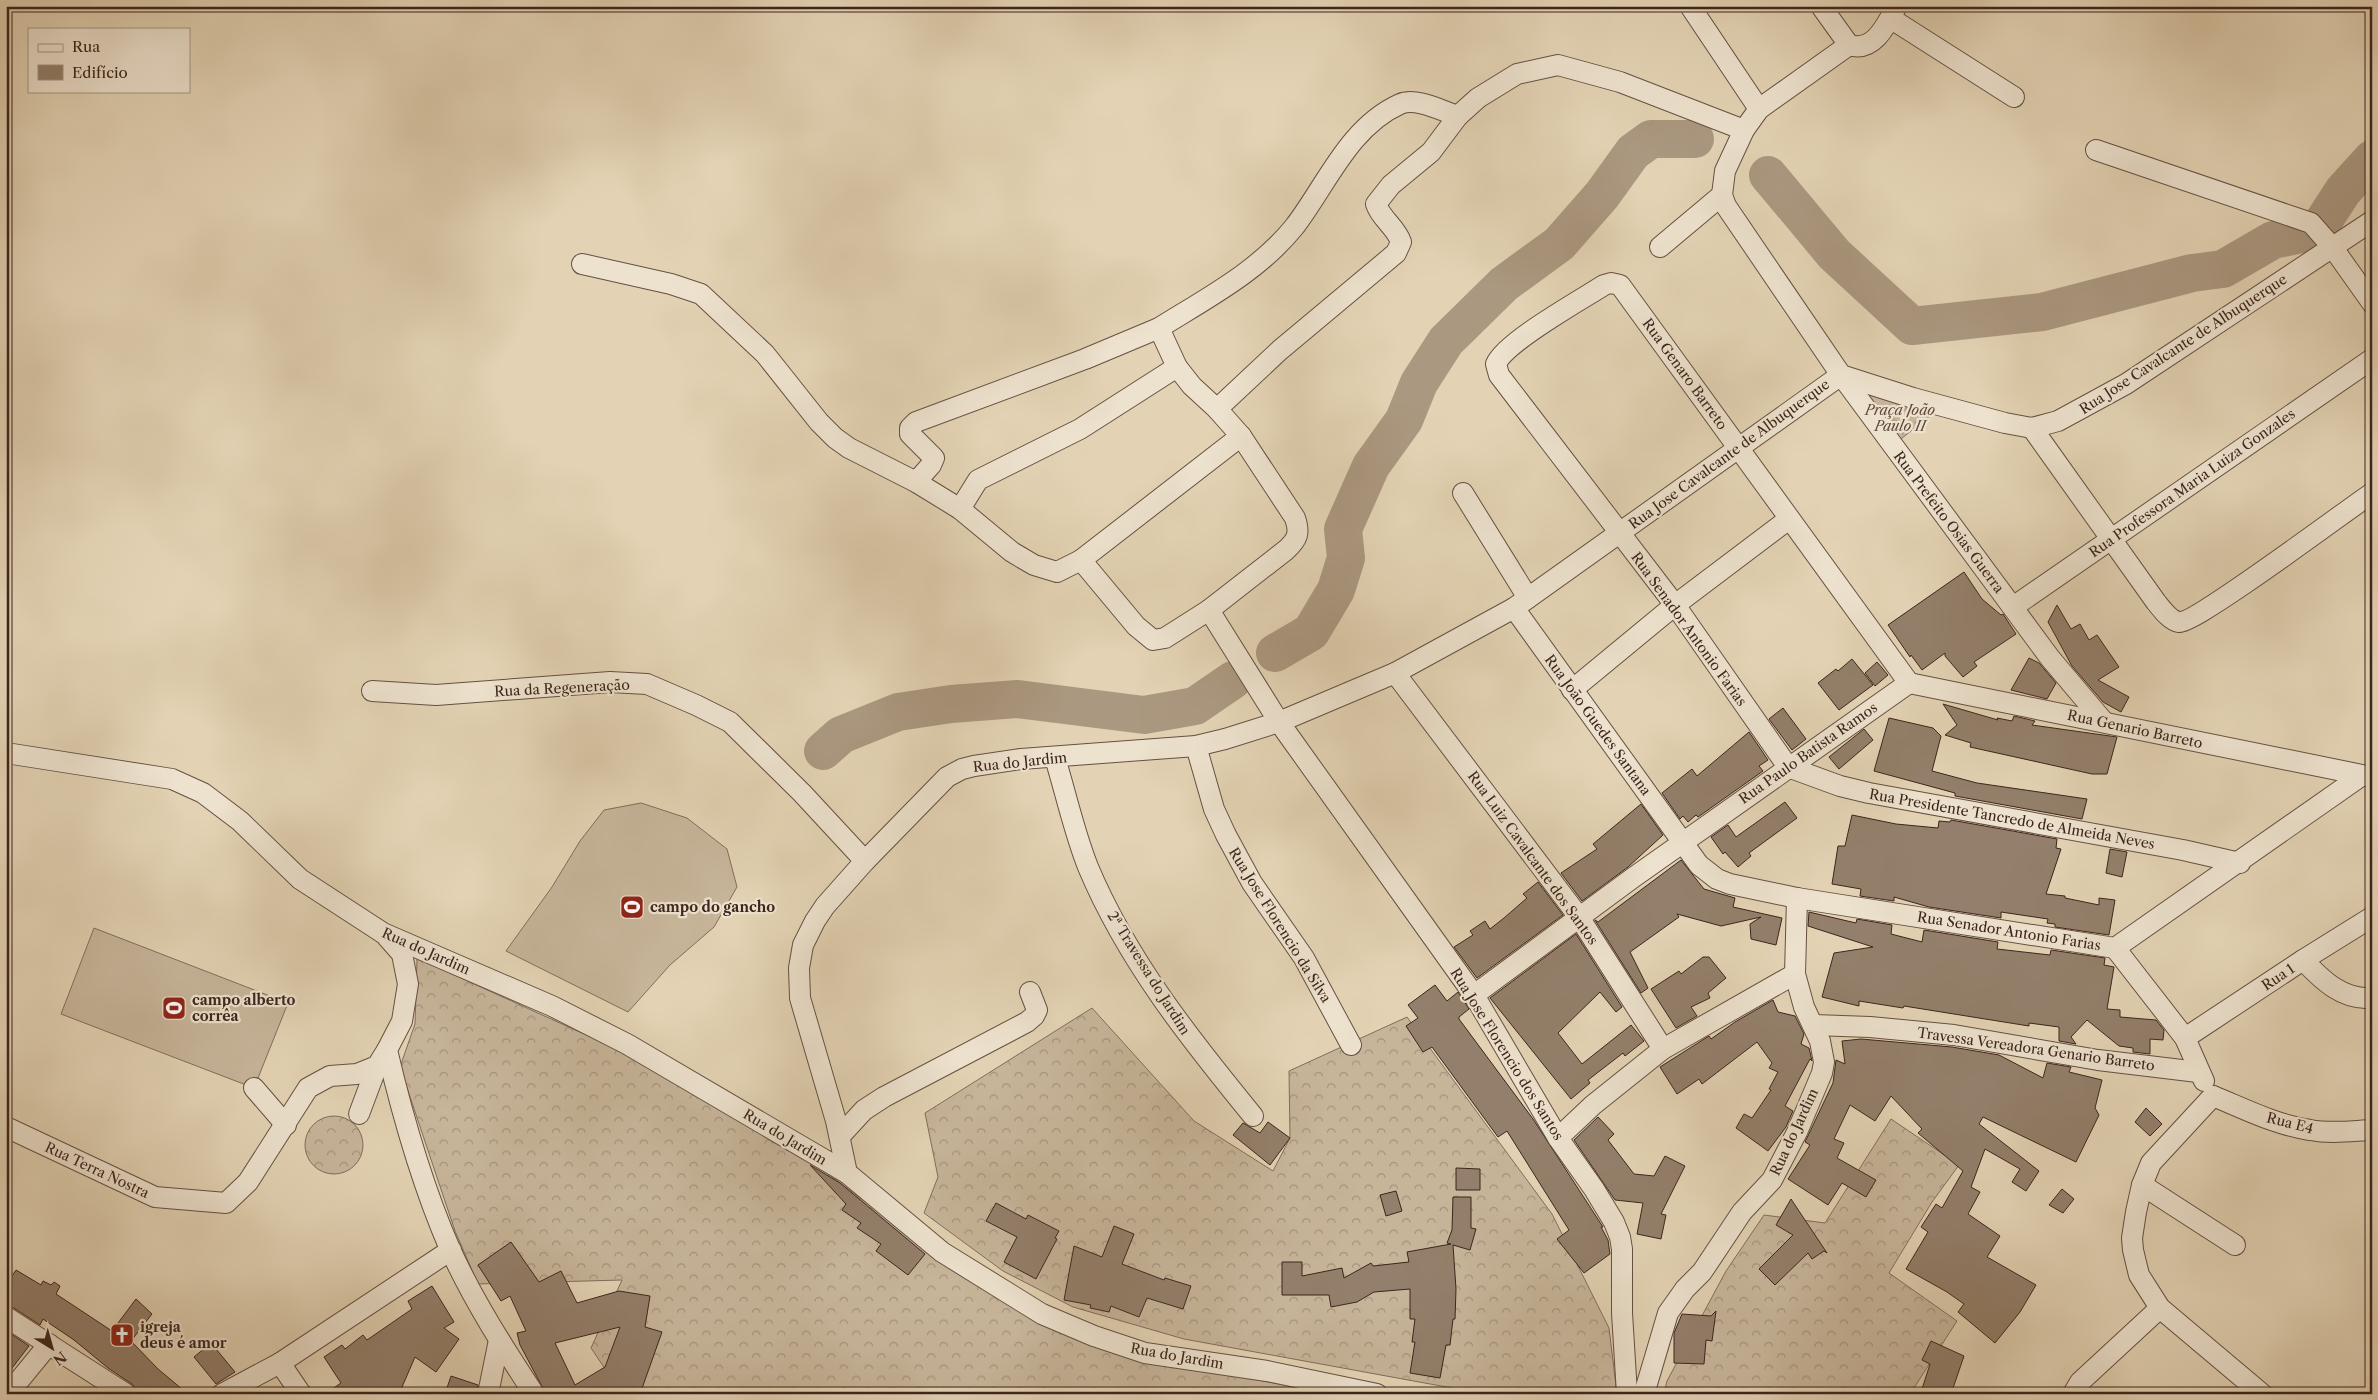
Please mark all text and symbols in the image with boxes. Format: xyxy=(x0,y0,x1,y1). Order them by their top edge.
legend xyxy=(28,28,190,92)
text: Rua xyxy=(72,37,100,56)
text: Edifício xyxy=(72,63,128,82)
street label: Rua Jose Cavalcante de Albuquerque xyxy=(2076,270,2290,418)
street label: Rua Genaro Barreto xyxy=(1639,315,1731,433)
street label: Rua Jose Cavalcante de Albuquerque xyxy=(1625,375,1833,533)
park label: Praça João Paulo II xyxy=(1864,401,1935,435)
street label: Rua Professora Maria Luiza Gonzales xyxy=(2085,405,2299,561)
street label: Rua Prefeito Osias Guerra xyxy=(1890,448,2009,597)
street label: Rua Senador Antonio Farias xyxy=(1627,549,1751,709)
street label: Rua João Guedes Santana xyxy=(1541,651,1656,799)
street label: Rua da Regeneração xyxy=(494,675,630,701)
street label: Rua Paulo Batista Ramos xyxy=(1735,698,1881,808)
street label: Rua Genario Barreto xyxy=(2066,706,2204,752)
street label: Rua do Jardim xyxy=(972,748,1068,776)
street label: Rua Luiz Cavalcante dos Santos xyxy=(1464,768,1602,948)
street label: Rua Presidente Tancredo de Almeida Neves xyxy=(1868,785,2156,853)
street label: Rua Jose Florencio da Silva xyxy=(1225,844,1336,1006)
sports icon: campo do gancho xyxy=(619,894,645,920)
place label: campo do gancho xyxy=(650,898,775,916)
street label: 2ª Travessa do Jardim xyxy=(1104,908,1194,1038)
street label: Rua Senador Antonio Farias xyxy=(1916,908,2102,954)
street label: Rua do Jardim xyxy=(379,924,473,978)
street label: Rua 1 xyxy=(2258,959,2298,994)
street label: Rua Jose Florencio dos Santos xyxy=(1446,964,1568,1144)
place label: campo alberto corrêa xyxy=(192,991,296,1025)
sports icon: campo alberto corrêa xyxy=(161,995,187,1021)
street label: Travessa Vereadora Genario Barreto xyxy=(1916,1023,2156,1075)
street label: Rua do Jardim xyxy=(1766,1085,1822,1179)
street label: Rua do Jardim xyxy=(740,1105,830,1169)
street label: Rua E4 xyxy=(2265,1109,2315,1137)
street label: Rua Terra Nostra xyxy=(42,1138,153,1202)
place label: igreja deus é amor xyxy=(140,1318,227,1352)
north arrow xyxy=(28,1322,78,1372)
church icon: igreja deus é amor xyxy=(109,1322,135,1348)
street label: Rua do Jardim xyxy=(1129,1339,1225,1373)
text: N xyxy=(50,1348,70,1369)

